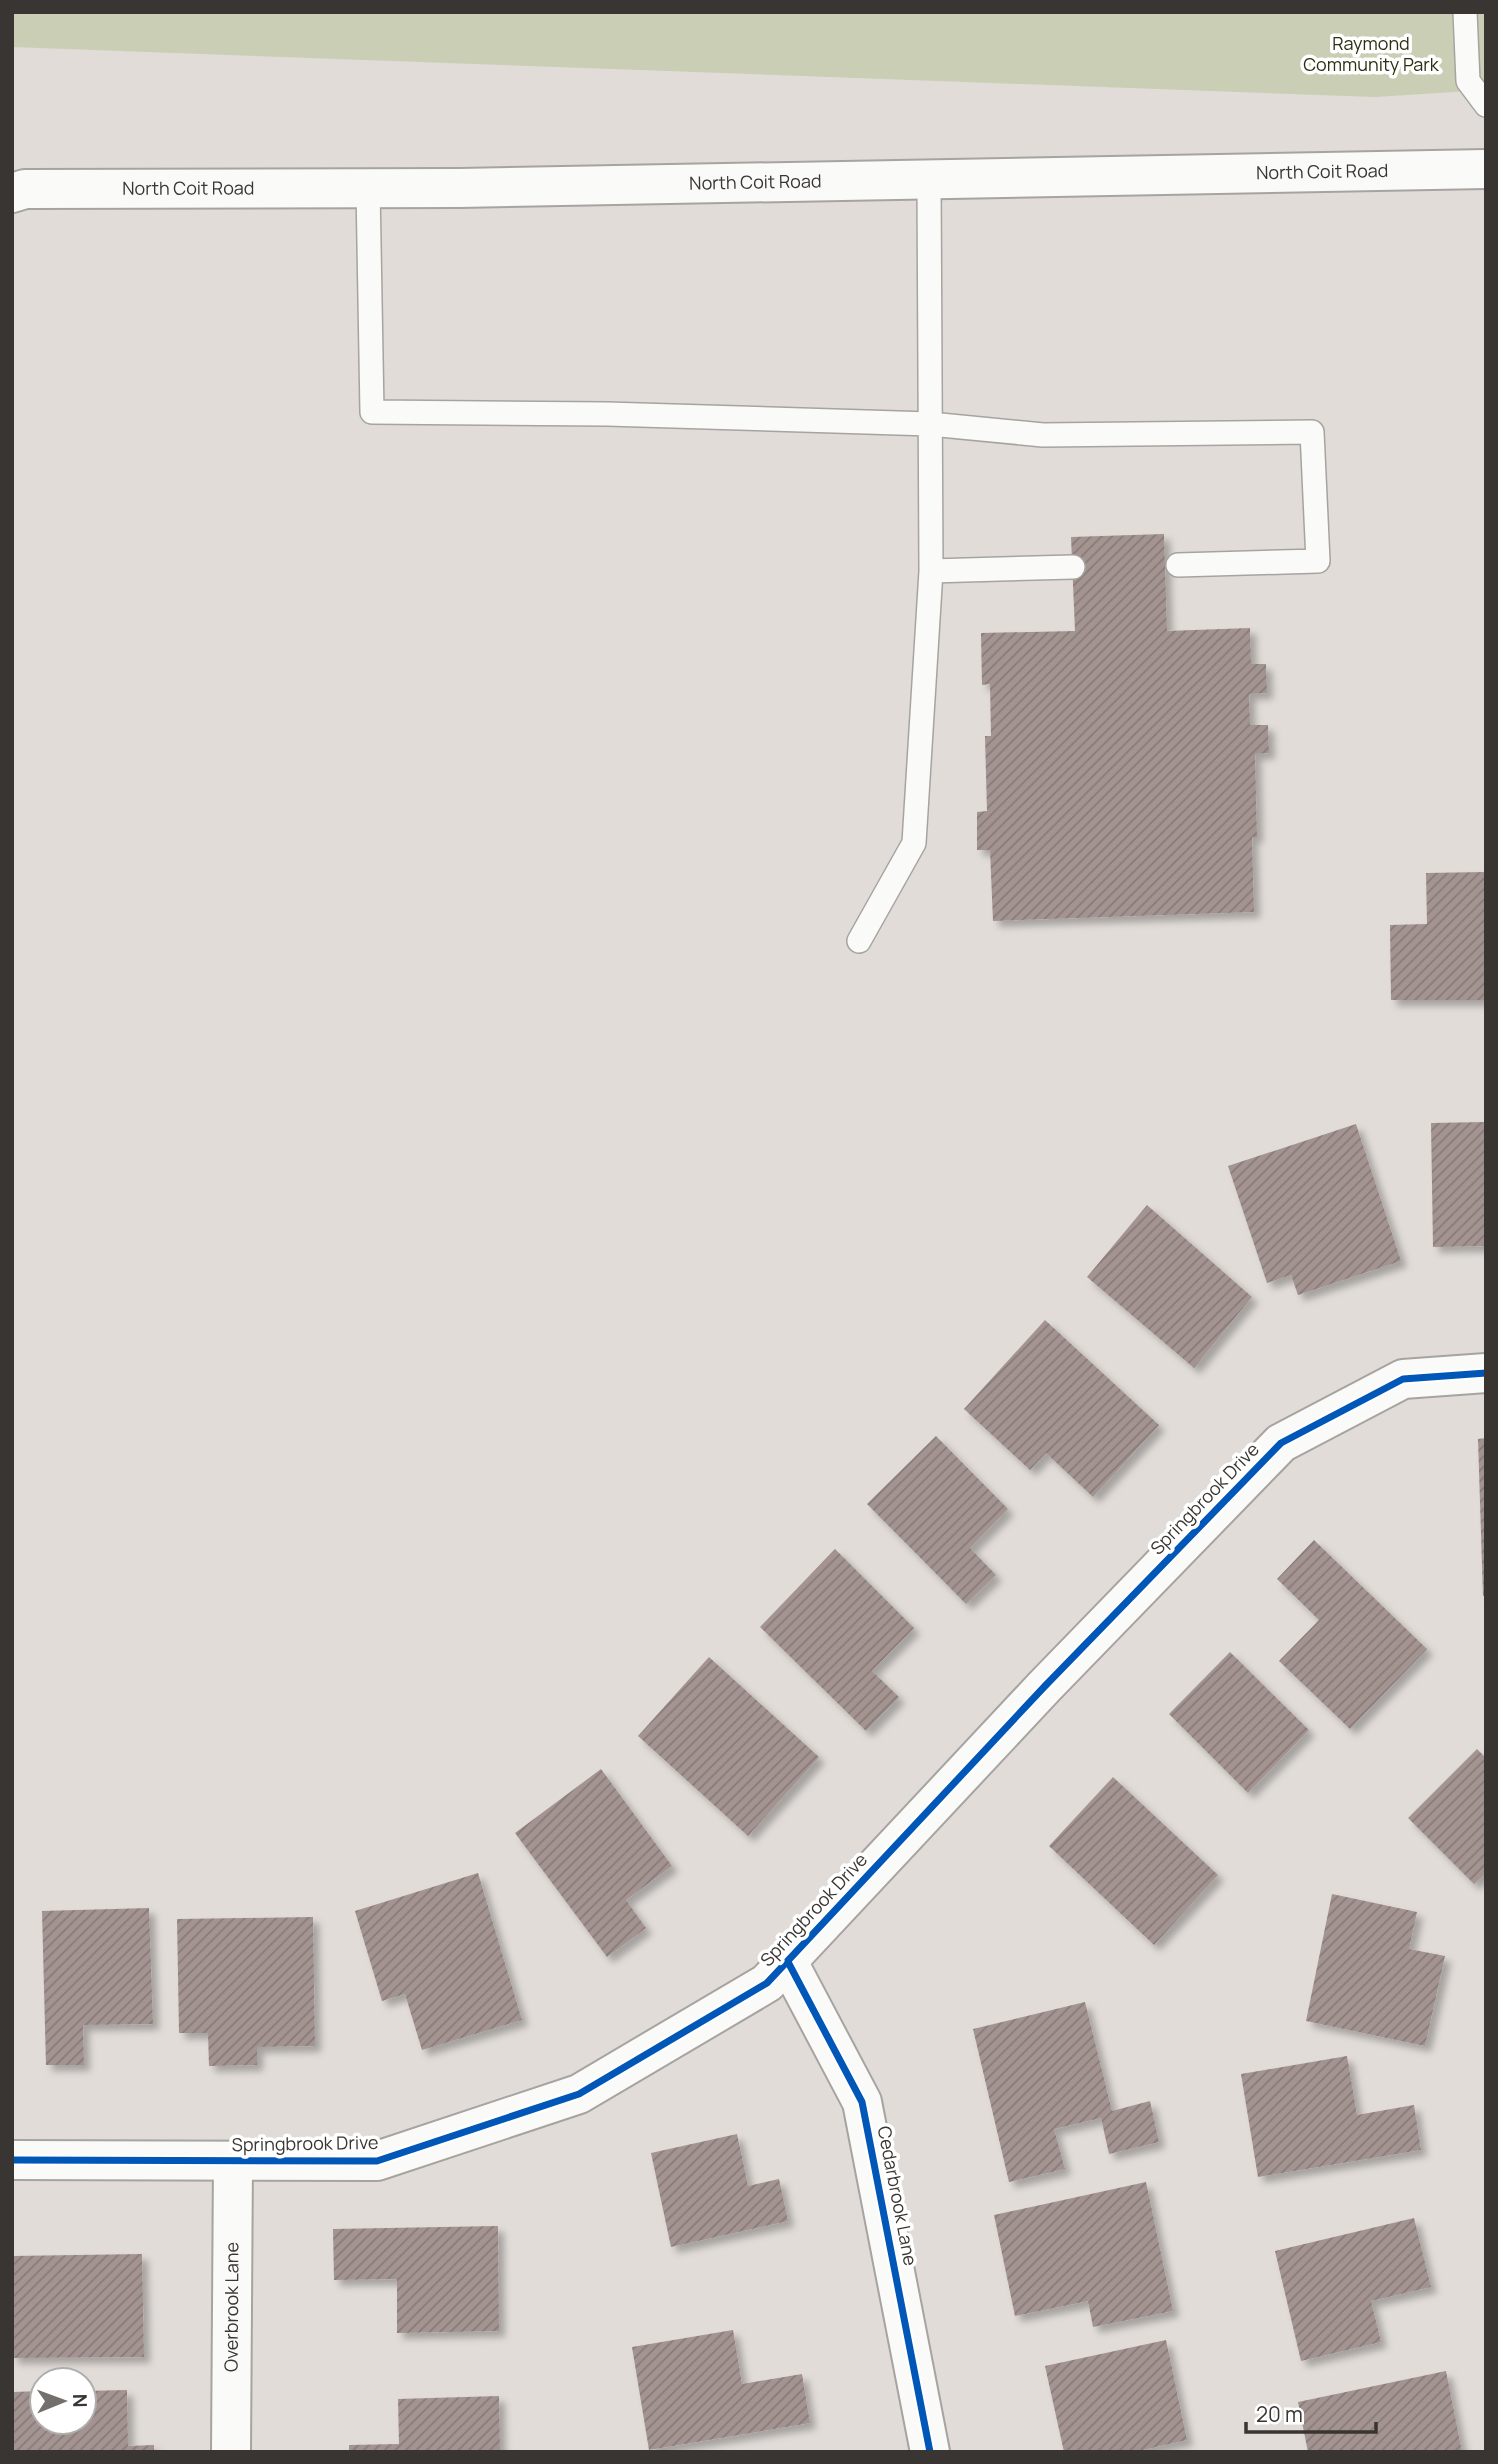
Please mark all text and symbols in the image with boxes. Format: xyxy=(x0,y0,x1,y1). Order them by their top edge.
park label: Raymond Community Park xyxy=(1303,31,1440,76)
street label: North Coit Road xyxy=(1256,158,1389,184)
street label: North Coit Road xyxy=(689,168,822,195)
street label: North Coit Road xyxy=(122,175,255,200)
street label: Springbrook Drive xyxy=(1145,1437,1264,1559)
street label: Springbrook Drive xyxy=(754,1847,872,1971)
street label: Cedarbrook Lane xyxy=(873,2124,923,2268)
street label: Springbrook Drive xyxy=(231,2130,379,2156)
street label: Overbrook Lane xyxy=(219,2242,243,2372)
north arrow xyxy=(28,2366,98,2436)
scale bar xyxy=(1246,2390,1376,2434)
text: N xyxy=(67,2394,93,2408)
text: 20 m xyxy=(1256,2400,1303,2428)

